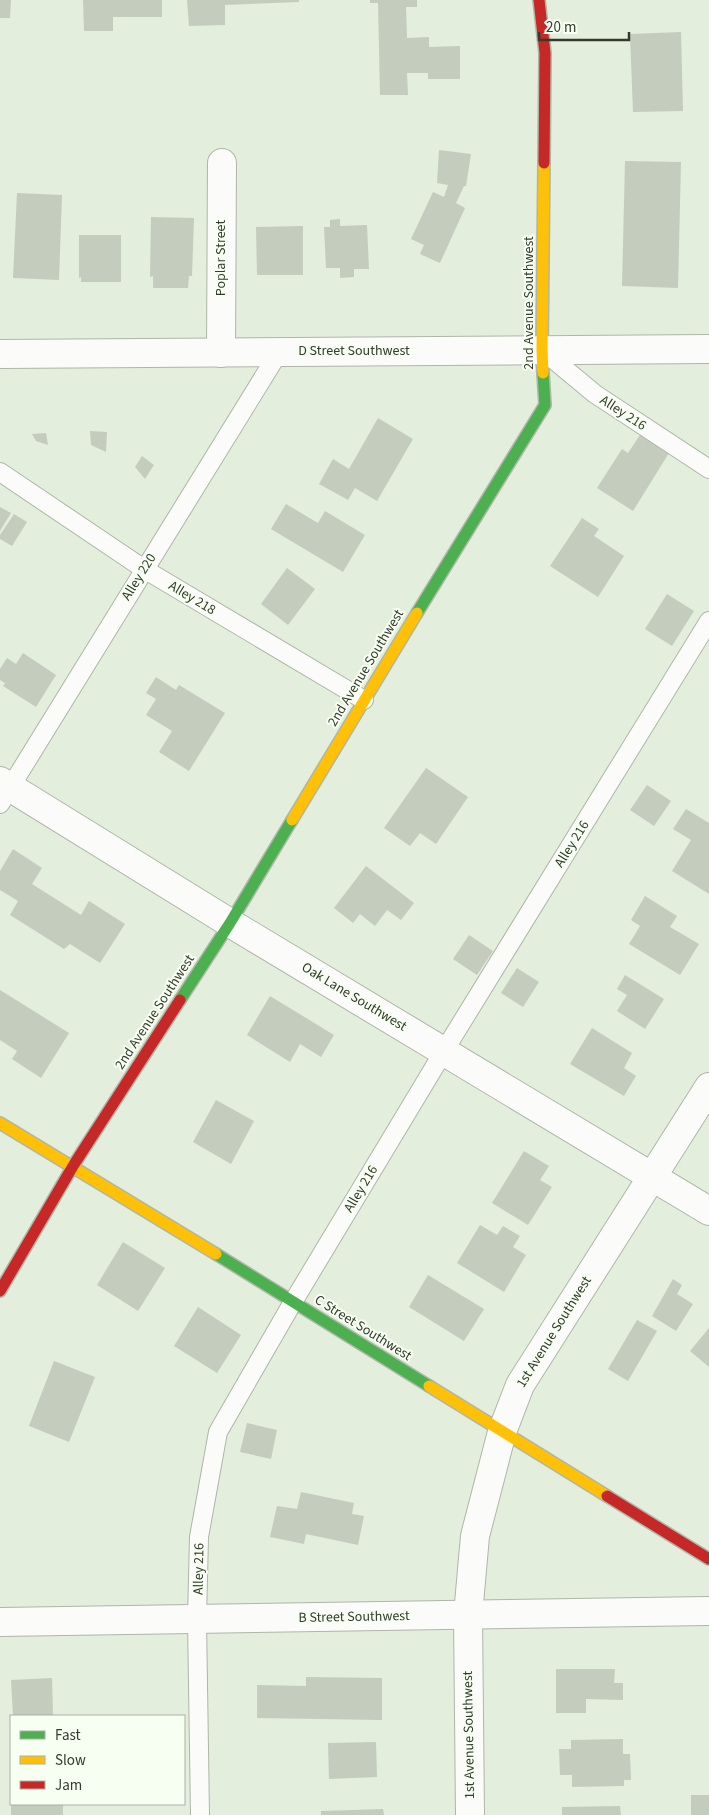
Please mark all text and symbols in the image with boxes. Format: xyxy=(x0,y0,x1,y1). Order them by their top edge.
scale bar xyxy=(539,10,629,42)
text: 20 m xyxy=(546,17,576,38)
street label: Poplar Street xyxy=(211,220,231,296)
street label: 2nd Avenue Southwest xyxy=(519,236,539,370)
street label: D Street Southwest xyxy=(298,341,410,361)
street label: Alley 216 xyxy=(596,390,650,436)
street label: Alley 220 xyxy=(117,550,161,604)
street label: Alley 218 xyxy=(165,576,219,620)
street label: 2nd Avenue Southwest xyxy=(323,605,409,730)
street label: Alley 216 xyxy=(550,817,594,871)
street label: 2nd Avenue Southwest xyxy=(110,950,200,1073)
street label: Oak Lane Southwest xyxy=(298,958,411,1037)
street label: Alley 216 xyxy=(339,1162,383,1216)
street label: 1st Avenue Southwest xyxy=(512,1272,597,1392)
street label: C Street Southwest xyxy=(311,1290,416,1366)
street label: Alley 216 xyxy=(189,1543,209,1595)
street label: B Street Southwest xyxy=(298,1606,410,1628)
street label: 1st Avenue Southwest xyxy=(458,1670,480,1799)
legend xyxy=(10,1715,185,1805)
text: Fast xyxy=(55,1725,81,1746)
text: Slow xyxy=(55,1750,86,1771)
text: Jam xyxy=(55,1775,82,1796)

